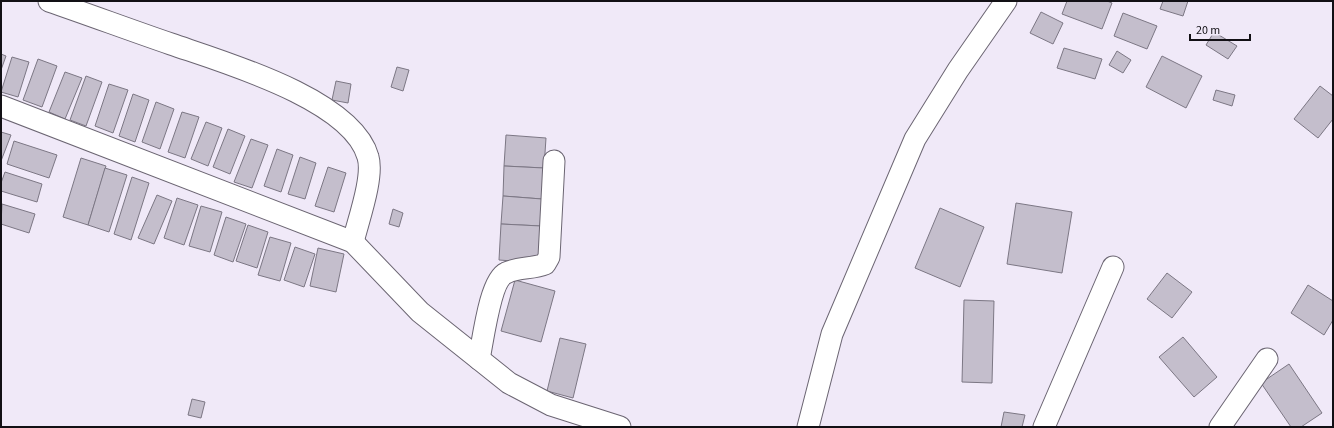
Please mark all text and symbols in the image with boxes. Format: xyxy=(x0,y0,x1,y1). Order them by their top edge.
scale bar xyxy=(1190,16,1250,42)
text: 20 m xyxy=(1196,22,1220,39)

